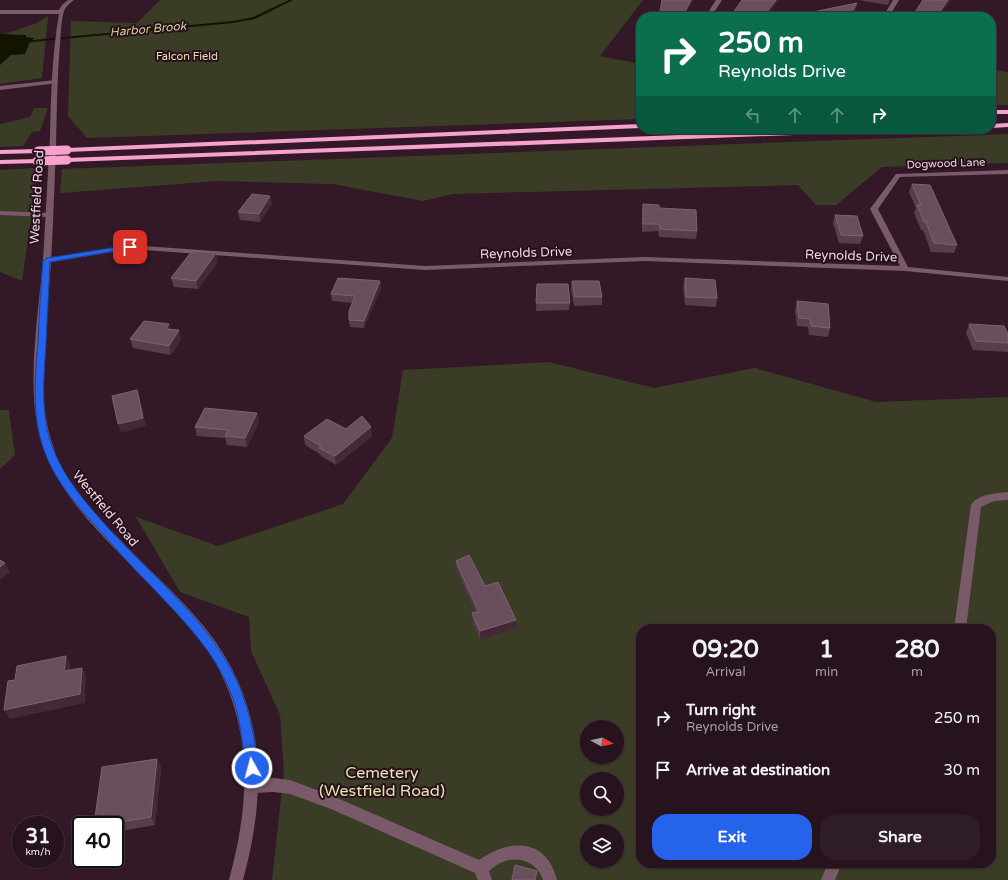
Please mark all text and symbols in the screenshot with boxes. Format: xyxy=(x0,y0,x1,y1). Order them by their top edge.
water label: Harbor Brook xyxy=(109,19,188,39)
text: 250 m xyxy=(718,26,804,60)
icon: right xyxy=(652,28,704,80)
park label: Falcon Field xyxy=(156,50,218,63)
text: Reynolds Drive xyxy=(718,60,846,82)
icon: left xyxy=(742,104,764,126)
icon: ahead xyxy=(784,104,806,126)
icon: ahead xyxy=(826,104,848,126)
icon: right xyxy=(868,104,890,126)
street label: Westfield Road xyxy=(27,150,47,245)
street label: Dogwood Lane xyxy=(906,156,986,171)
pin xyxy=(113,230,147,264)
icon: arrive xyxy=(119,236,141,258)
street label: Reynolds Drive xyxy=(480,243,573,263)
street label: Reynolds Drive xyxy=(804,246,897,266)
street label: Westfield Road xyxy=(69,467,142,550)
text: 09:20 xyxy=(692,635,759,664)
text: 1 xyxy=(819,635,834,664)
text: 280 xyxy=(894,635,940,664)
text: Arrival xyxy=(705,664,746,680)
text: min xyxy=(815,664,838,680)
text: m xyxy=(911,664,923,680)
text: Turn right xyxy=(686,701,756,719)
icon: right xyxy=(652,707,674,729)
text: 250 m xyxy=(934,709,980,727)
text: Reynolds Drive xyxy=(686,719,778,735)
north arrow xyxy=(580,720,624,764)
map controls xyxy=(580,720,624,868)
position arrow xyxy=(231,747,273,789)
icon: arrive xyxy=(652,759,674,781)
text: Arrive at destination xyxy=(686,761,830,779)
text: 30 m xyxy=(943,761,980,779)
park label: Cemetery (Westfield Road) xyxy=(319,763,445,801)
button: search xyxy=(580,772,624,816)
button: Exit xyxy=(652,814,812,860)
button: Share xyxy=(820,814,980,860)
speed limit sign: 40 xyxy=(72,816,124,868)
button: layers xyxy=(580,824,624,868)
text: 31 xyxy=(25,825,51,849)
text: km/h xyxy=(25,846,51,858)

